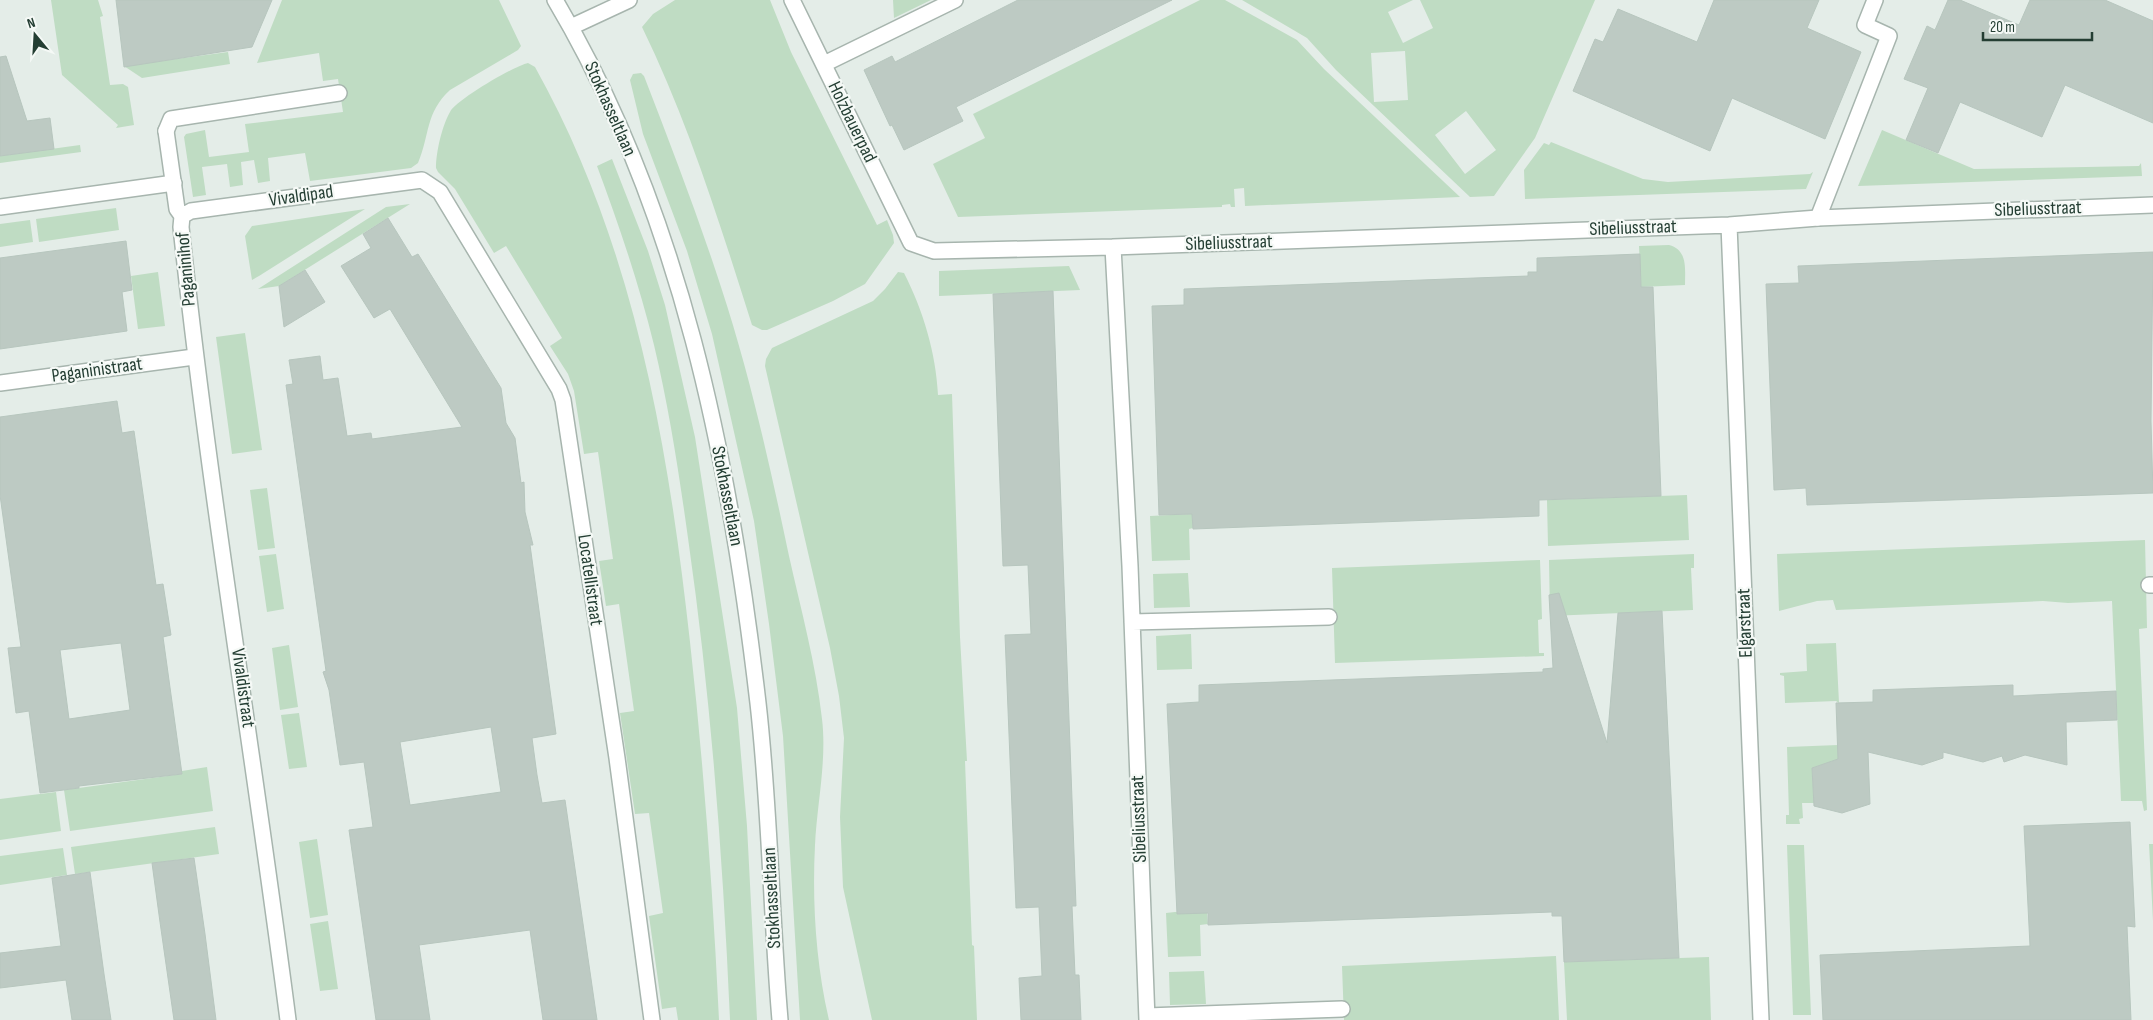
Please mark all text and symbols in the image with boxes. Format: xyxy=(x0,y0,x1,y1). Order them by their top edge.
north arrow xyxy=(10,10,60,60)
scale bar xyxy=(1983,10,2092,42)
text: N xyxy=(25,14,37,32)
text: 20 m xyxy=(1990,18,2015,37)
street label: Stokhasseltlaan xyxy=(579,58,641,160)
street label: Holzbauerpad xyxy=(823,78,881,166)
street label: Vivaldipad xyxy=(267,180,335,212)
street label: Sibeliusstraat xyxy=(1994,196,2082,222)
street label: Sibeliusstraat xyxy=(1589,215,1677,241)
street label: Paganinihof xyxy=(171,230,201,307)
street label: Sibeliusstraat xyxy=(1185,230,1273,256)
street label: Paganinistraat xyxy=(50,352,144,388)
street label: Stokhasseltlaan xyxy=(706,444,748,548)
street label: Locatellistraat xyxy=(572,533,608,627)
street label: Elgarstraat xyxy=(1732,588,1758,658)
street label: Vivaldistraat xyxy=(226,647,260,729)
street label: Sibeliusstraat xyxy=(1126,775,1152,863)
street label: Stokhasseltlaan xyxy=(758,847,786,949)

